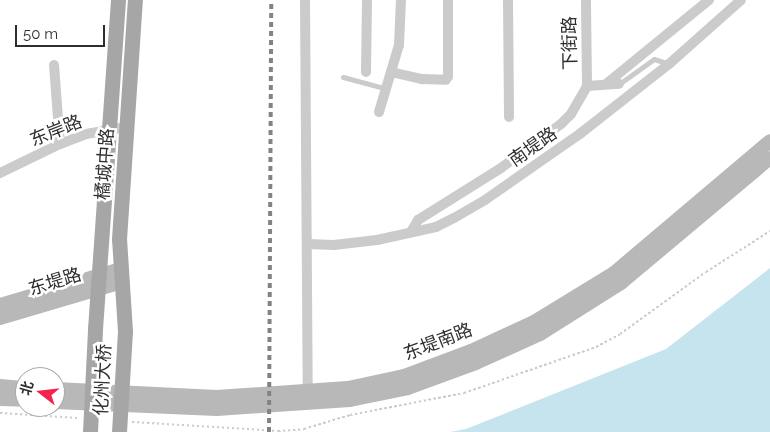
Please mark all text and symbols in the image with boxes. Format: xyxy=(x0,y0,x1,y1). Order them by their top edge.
scale bar xyxy=(18,15,108,47)
street label: 下街路 xyxy=(559,16,581,70)
text: 50 m xyxy=(23,25,58,43)
street label: 东岸路 xyxy=(27,111,85,151)
street label: 南堤路 xyxy=(505,123,561,171)
street label: 橘城中路 xyxy=(92,127,118,201)
street label: 东堤路 xyxy=(26,264,84,300)
street label: 东堤南路 xyxy=(401,319,475,365)
street label: 化州大桥 xyxy=(90,343,116,417)
north arrow xyxy=(15,367,65,417)
text: 北 xyxy=(17,379,36,397)

